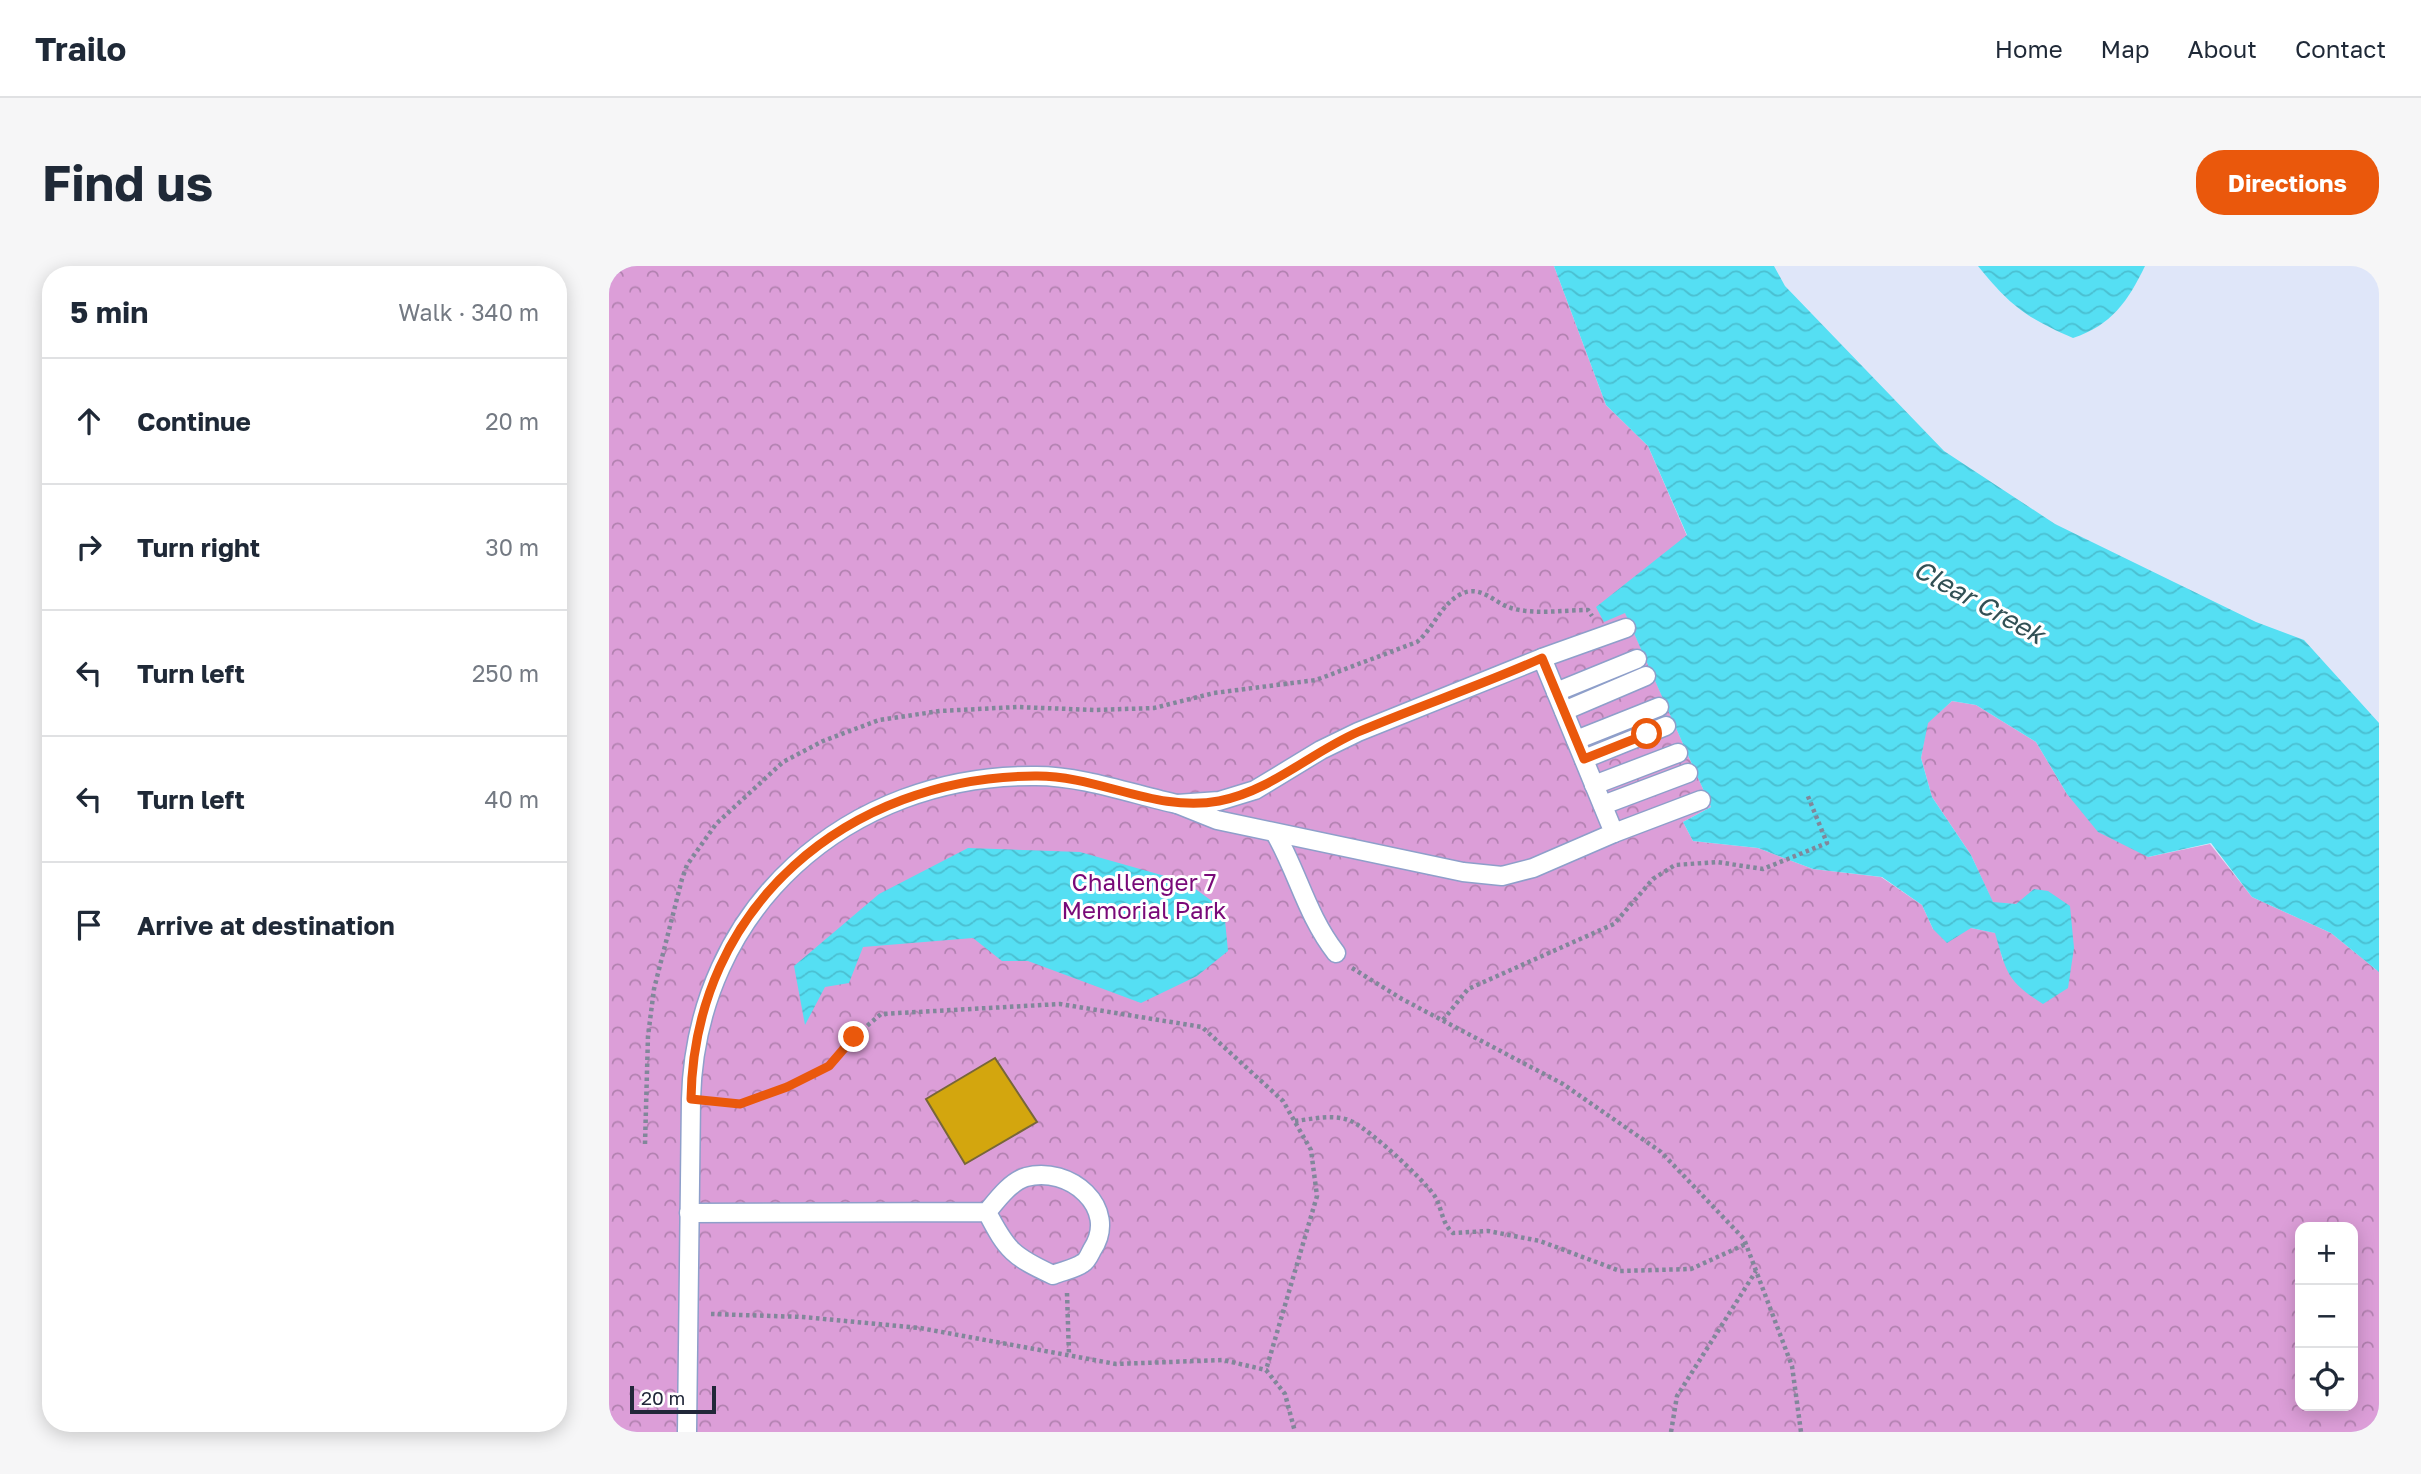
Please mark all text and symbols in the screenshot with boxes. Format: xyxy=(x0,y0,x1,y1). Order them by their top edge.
text: Trailo xyxy=(35,29,126,68)
text: Home xyxy=(1995,34,2063,63)
text: Map xyxy=(2101,34,2150,63)
text: About xyxy=(2188,34,2257,63)
text: Contact xyxy=(2295,34,2386,63)
button: Directions xyxy=(2196,150,2379,215)
text: Find us xyxy=(42,153,213,212)
text: 5 min xyxy=(70,294,148,330)
text: Walk · 340 m xyxy=(398,298,539,326)
icon: ahead xyxy=(70,402,108,440)
text: Continue xyxy=(137,406,251,437)
text: 20 m xyxy=(485,407,539,435)
icon: right xyxy=(70,528,108,566)
text: Turn right xyxy=(137,532,260,563)
text: 30 m xyxy=(485,533,539,561)
water label: Clear Creek xyxy=(1909,553,2052,651)
icon: left xyxy=(70,654,108,692)
text: Turn left xyxy=(137,658,245,689)
text: 250 m xyxy=(472,659,539,687)
route start xyxy=(1631,718,1662,749)
icon: left xyxy=(70,780,108,818)
text: Turn left xyxy=(137,784,245,815)
text: 40 m xyxy=(485,785,539,813)
park label: Challenger 7 Memorial Park xyxy=(1061,867,1227,924)
icon: arrive xyxy=(70,906,108,944)
text: Arrive at destination xyxy=(137,910,395,941)
route end xyxy=(838,1021,869,1052)
map controls xyxy=(2295,1222,2358,1411)
button: + xyxy=(2295,1222,2358,1285)
button: − xyxy=(2295,1285,2358,1348)
button: locate xyxy=(2295,1348,2358,1411)
scale bar xyxy=(630,1383,716,1415)
text: 20 m xyxy=(641,1386,685,1409)

